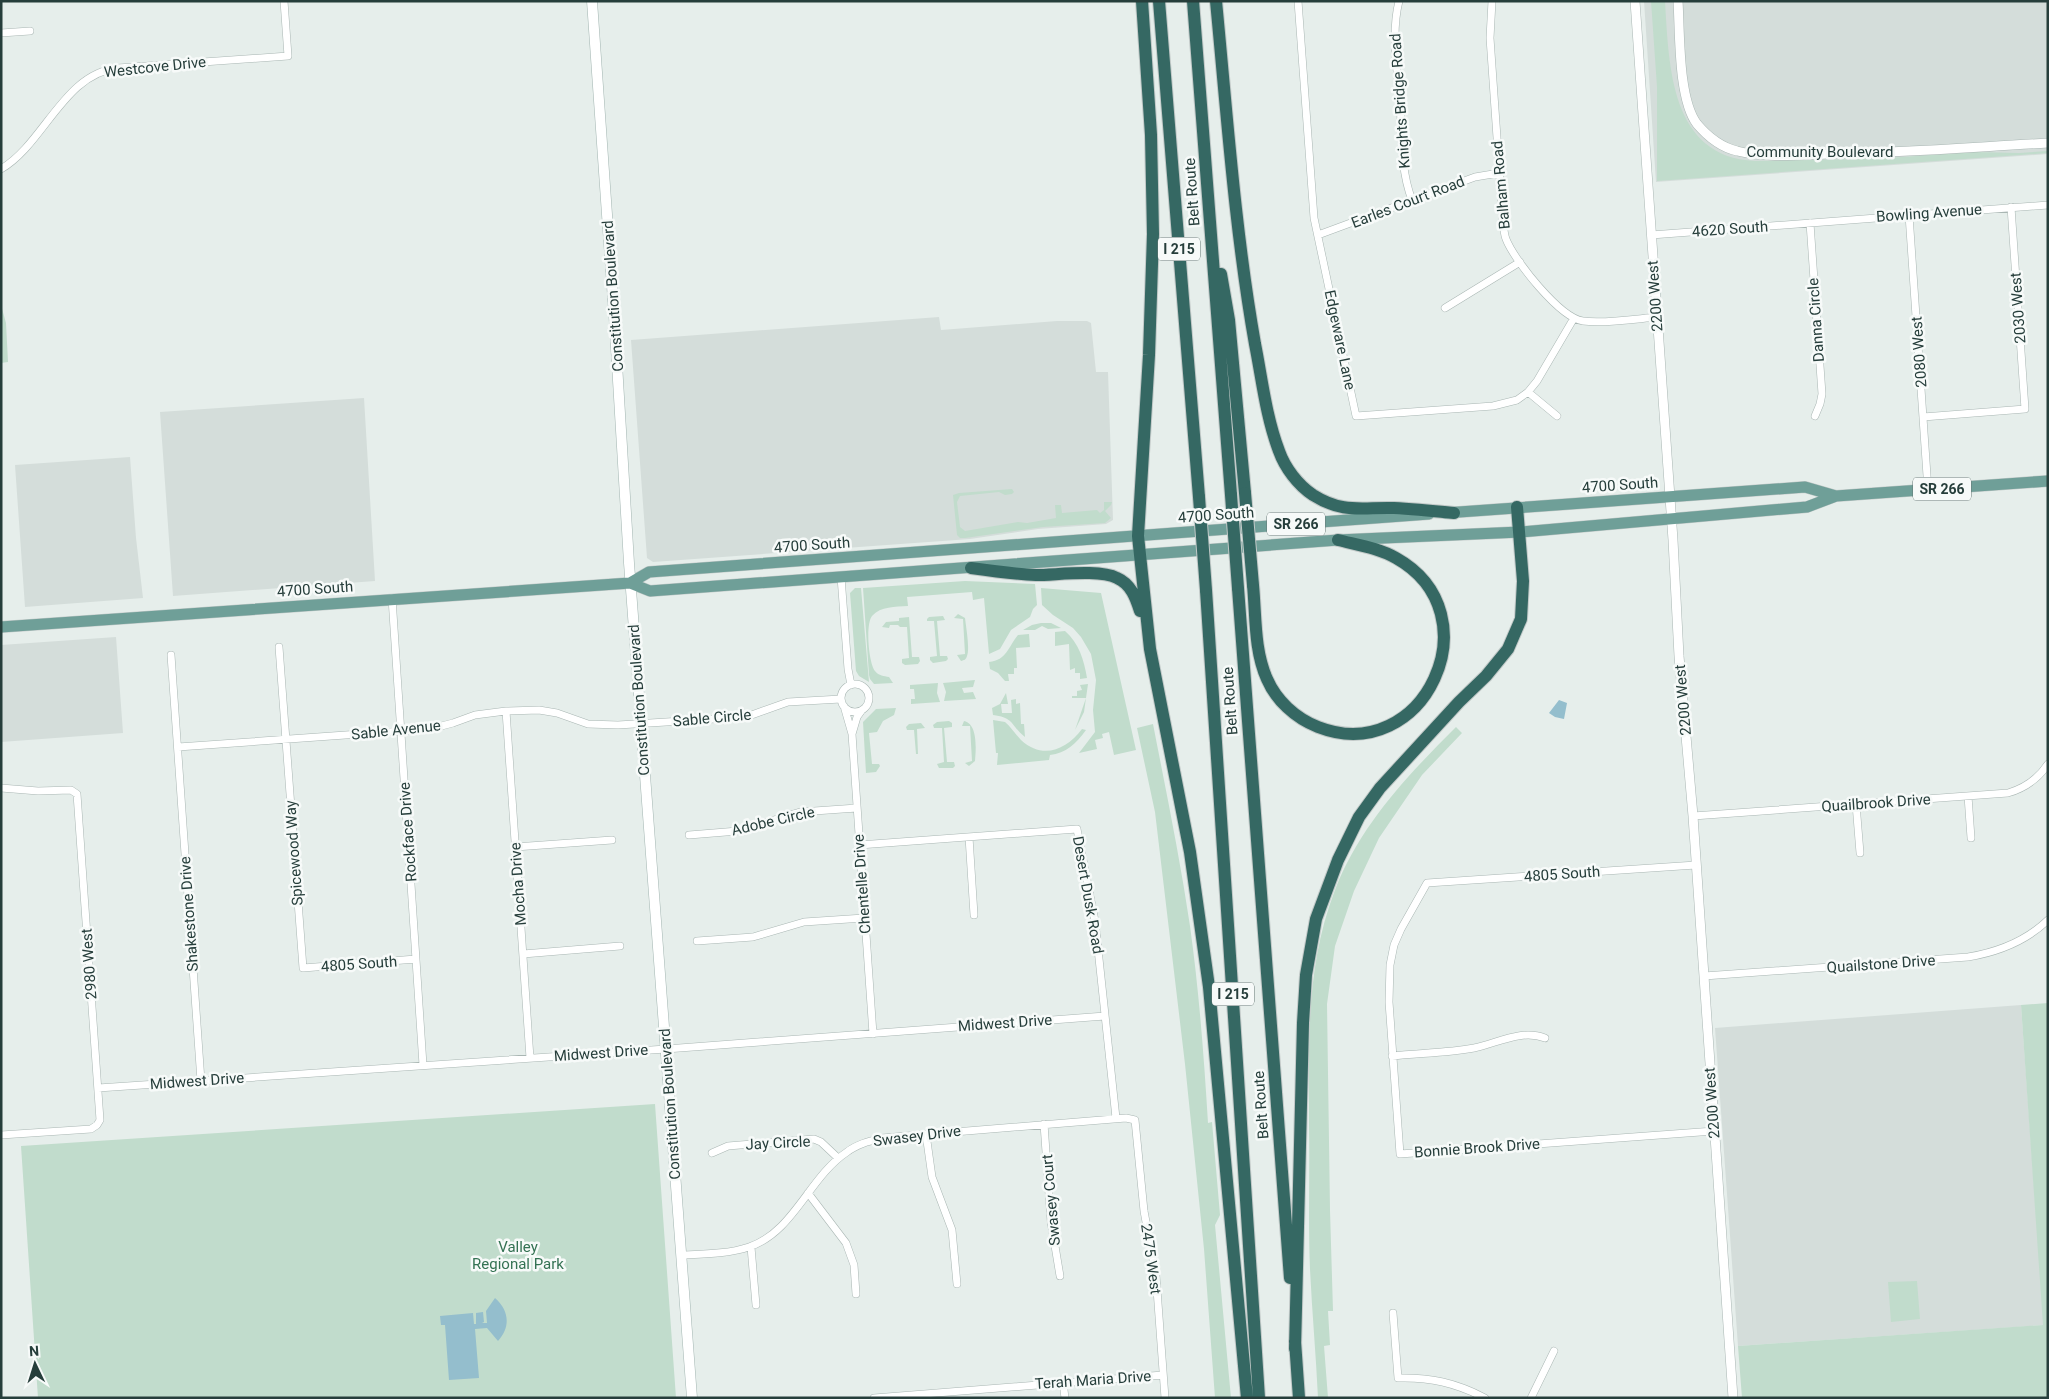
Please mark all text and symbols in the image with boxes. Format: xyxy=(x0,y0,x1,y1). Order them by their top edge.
street label: Knights Bridge Road xyxy=(1386,33,1414,169)
street label: Westcove Drive xyxy=(103,53,207,81)
street label: Balham Road xyxy=(1488,140,1514,230)
street label: Community Boulevard xyxy=(1747,143,1893,161)
street label: Belt Route xyxy=(1181,157,1203,227)
street label: Earles Court Road xyxy=(1349,172,1467,232)
street label: Bowling Avenue xyxy=(1876,200,1983,226)
street label: 4620 South xyxy=(1691,217,1769,241)
street label: Constitution Boulevard xyxy=(599,220,627,372)
road number: I 215 xyxy=(1158,238,1200,260)
street label: 2200 West xyxy=(1644,260,1666,332)
street label: 2030 West xyxy=(2007,272,2029,344)
street label: Danna Circle xyxy=(1804,277,1828,363)
street label: Edgeware Lane xyxy=(1321,288,1359,392)
street label: 2080 West xyxy=(1908,316,1930,388)
street label: 4700 South xyxy=(1581,473,1659,497)
road number: SR 266 xyxy=(1913,478,1971,500)
street label: 4700 South xyxy=(1177,503,1255,527)
road number: SR 266 xyxy=(1267,512,1325,536)
street label: 4700 South xyxy=(773,533,851,557)
street label: 4700 South xyxy=(276,577,354,601)
street label: Constitution Boulevard xyxy=(625,624,653,776)
street label: 2200 West xyxy=(1671,664,1695,736)
street label: Belt Route xyxy=(1219,666,1241,736)
street label: Sable Circle xyxy=(672,706,752,730)
street label: Sable Avenue xyxy=(350,716,442,744)
street label: Rockface Drive xyxy=(396,782,420,882)
street label: Quailbrook Drive xyxy=(1821,790,1931,816)
street label: Spicewood Way xyxy=(281,800,307,906)
street label: Adobe Circle xyxy=(730,803,816,839)
street label: Chentelle Drive xyxy=(850,834,874,934)
street label: Desert Dusk Road xyxy=(1069,835,1107,955)
street label: Mocha Drive xyxy=(506,842,530,926)
street label: Shakestone Drive xyxy=(176,856,202,972)
street label: 4805 South xyxy=(1523,862,1601,886)
street label: 2980 West xyxy=(78,928,100,1000)
street label: Quailstone Drive xyxy=(1826,951,1936,977)
street label: 4805 South xyxy=(320,952,398,976)
road number: I 215 xyxy=(1212,982,1254,1006)
street label: Midwest Drive xyxy=(957,1011,1053,1035)
street label: Constitution Boulevard xyxy=(656,1028,684,1180)
street label: Midwest Drive xyxy=(553,1041,649,1065)
street label: 2200 West xyxy=(1701,1067,1723,1139)
street label: Midwest Drive xyxy=(149,1069,245,1093)
street label: Belt Route xyxy=(1250,1070,1272,1140)
street label: Swasey Drive xyxy=(872,1122,962,1150)
street label: Jay Circle xyxy=(745,1132,811,1154)
street label: Bonnie Brook Drive xyxy=(1413,1135,1541,1161)
street label: Swasey Court xyxy=(1038,1153,1064,1246)
street label: 2475 West xyxy=(1137,1223,1165,1296)
park label: Valley Regional Park xyxy=(472,1238,564,1273)
north arrow xyxy=(10,1339,60,1389)
text: N xyxy=(29,1343,40,1359)
street label: Terah Maria Drive xyxy=(1034,1367,1152,1393)

